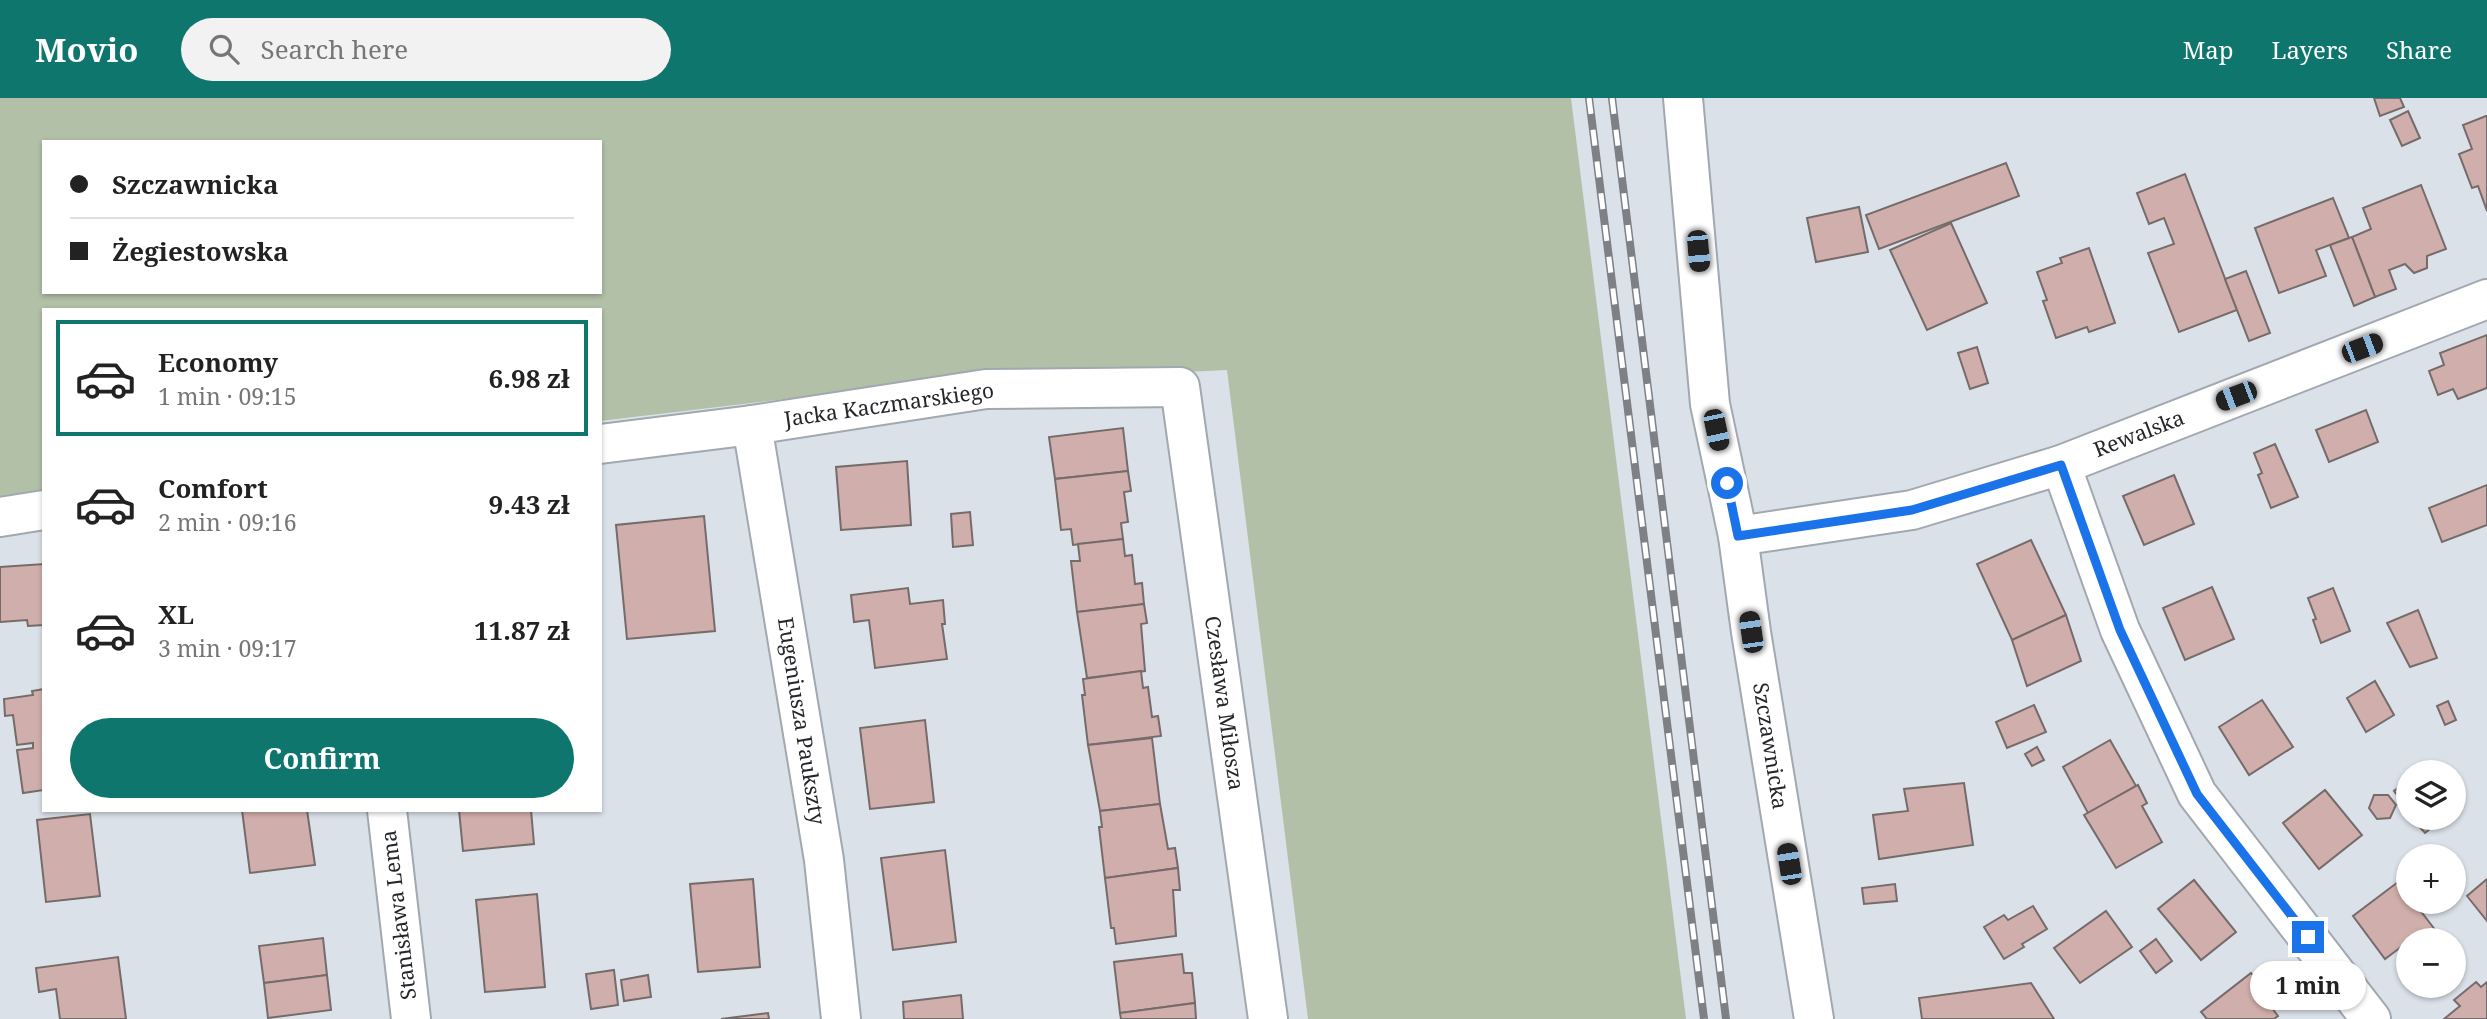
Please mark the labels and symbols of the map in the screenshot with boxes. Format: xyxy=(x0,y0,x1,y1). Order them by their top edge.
car xyxy=(1686,229,1711,273)
car xyxy=(2339,331,2386,365)
street label: Jacka Kaczmarskiego xyxy=(781,375,996,433)
car xyxy=(2213,379,2260,413)
street label: Rewalska xyxy=(2089,403,2188,463)
car xyxy=(1702,407,1731,453)
route start xyxy=(1711,467,1743,499)
car xyxy=(1738,610,1765,654)
street label: Czesława Miłosza xyxy=(1199,614,1251,792)
street label: Eugeniusza Paukszty xyxy=(772,615,832,827)
street label: Szczawnicka xyxy=(1747,681,1795,811)
street label: Stanisława Lema xyxy=(374,829,422,1001)
car xyxy=(1776,842,1803,886)
route end xyxy=(2292,921,2324,953)
callout: 1 min xyxy=(2250,962,2366,1010)

